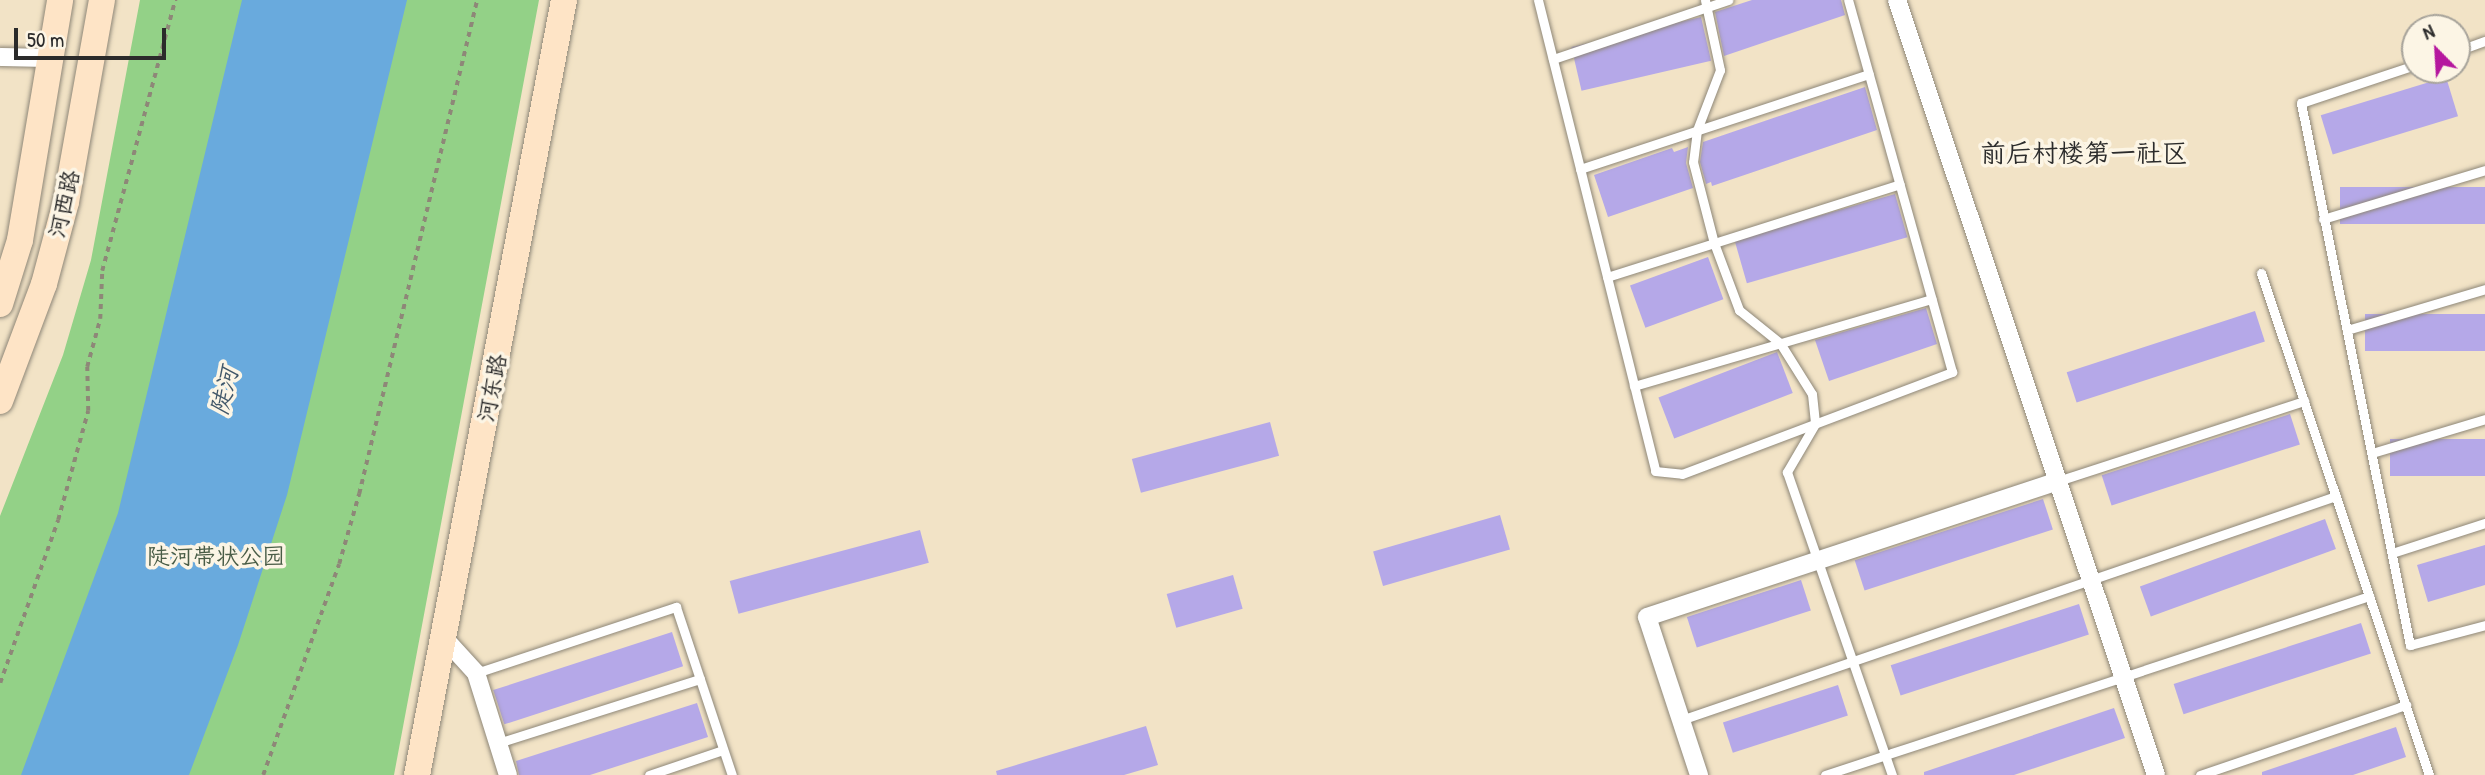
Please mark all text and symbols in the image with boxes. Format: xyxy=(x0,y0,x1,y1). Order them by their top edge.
scale bar xyxy=(18,14,170,58)
north arrow xyxy=(2401,14,2471,84)
text: N xyxy=(2418,18,2438,46)
text: 50 m xyxy=(27,25,64,54)
district label: 前后村楼第一社区 xyxy=(1980,137,2188,169)
street label: 河西路 xyxy=(43,167,85,241)
street label: 河东路 xyxy=(472,352,512,424)
water label: 陡河 xyxy=(204,364,244,418)
park label: 陡河带状公园 xyxy=(147,542,285,570)

